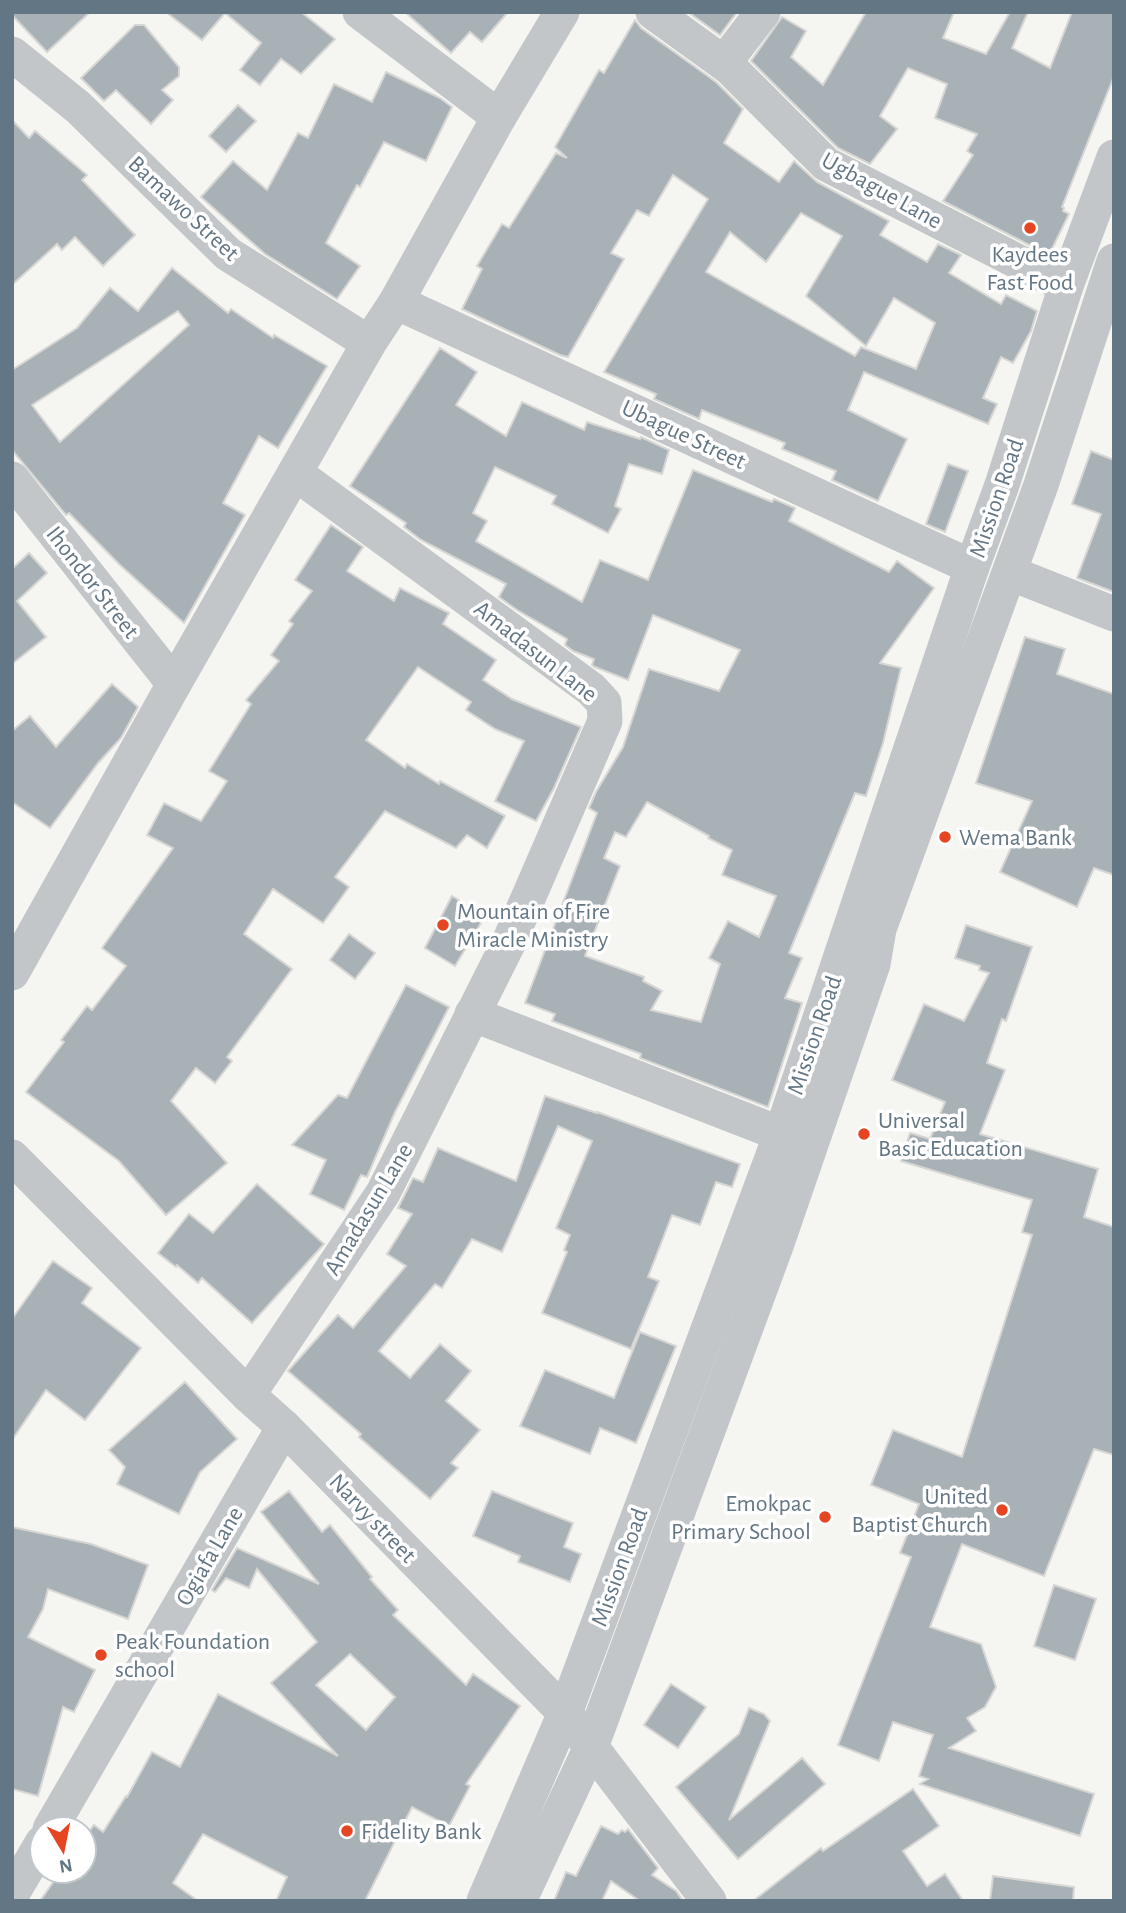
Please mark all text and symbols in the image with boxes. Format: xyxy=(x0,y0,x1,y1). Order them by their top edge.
street label: Ugbague Lane xyxy=(817,148,946,234)
street label: Bamawo Street xyxy=(123,152,244,266)
marker: Kaydees Fast Food xyxy=(1022,220,1038,236)
place label: Kaydees Fast Food xyxy=(987,243,1073,295)
street label: Ubague Street xyxy=(618,396,750,474)
street label: Mission Road xyxy=(965,436,1028,561)
street label: Ihondor Street xyxy=(41,522,143,643)
street label: Amadasun Lane xyxy=(469,596,601,707)
place label: Wema Bank xyxy=(959,826,1072,850)
marker: Wema Bank xyxy=(937,829,953,845)
place label: Mountain of Fire Miracle Ministry xyxy=(457,900,610,952)
marker: Mountain of Fire Miracle Ministry xyxy=(435,917,451,933)
street label: Mission Road xyxy=(783,973,846,1098)
place label: Universal Basic Education xyxy=(878,1109,1023,1161)
marker: Universal Basic Education xyxy=(856,1126,872,1142)
street label: Amadasun Lane xyxy=(320,1140,417,1280)
street label: Narvy street xyxy=(324,1470,420,1568)
place label: United Baptist Church xyxy=(851,1485,988,1537)
place label: Emokpac Primary School xyxy=(671,1492,811,1544)
marker: United Baptist Church xyxy=(994,1502,1010,1518)
street label: Ogiafa Lane xyxy=(172,1503,248,1610)
street label: Mission Road xyxy=(587,1505,652,1630)
marker: Emokpac Primary School xyxy=(817,1509,833,1525)
place label: Peak Foundation school xyxy=(115,1630,270,1682)
marker: Peak Foundation school xyxy=(93,1647,109,1663)
north arrow xyxy=(28,1815,98,1885)
place label: Fidelity Bank xyxy=(361,1820,481,1844)
marker: Fidelity Bank xyxy=(339,1823,355,1839)
text: N xyxy=(58,1855,74,1876)

